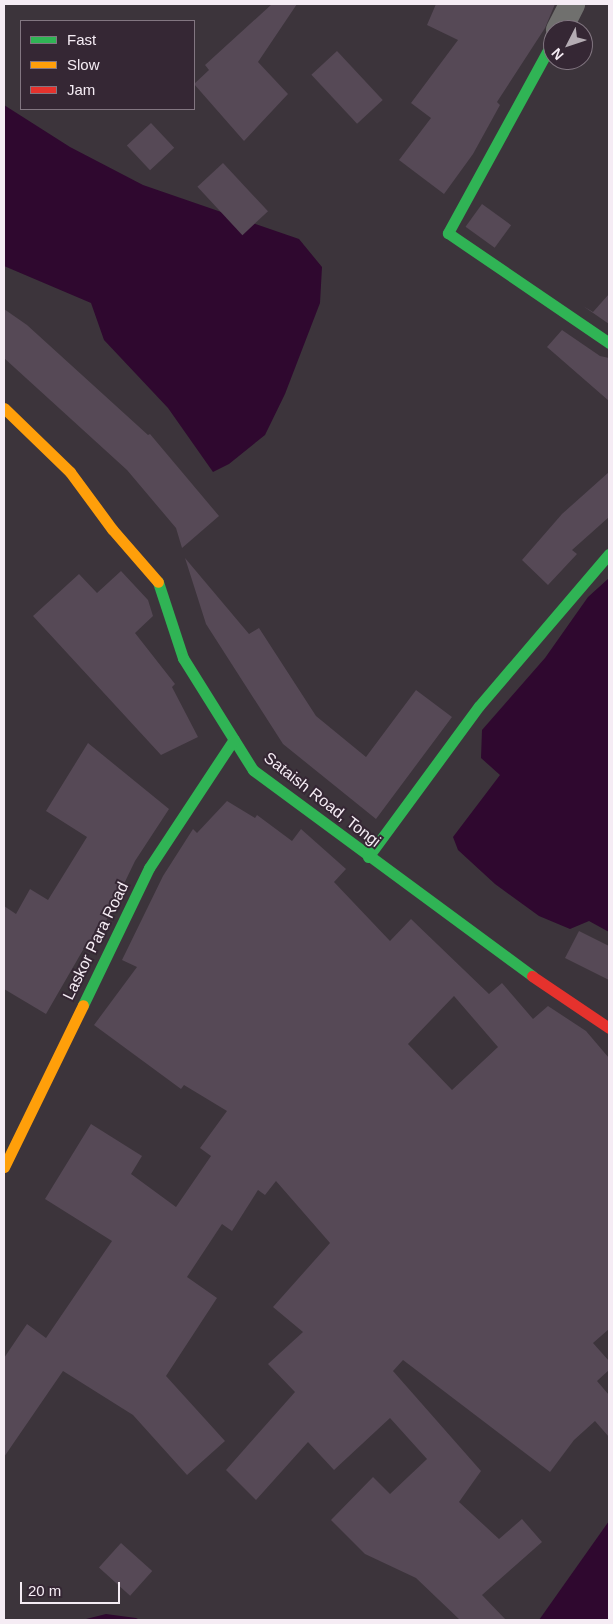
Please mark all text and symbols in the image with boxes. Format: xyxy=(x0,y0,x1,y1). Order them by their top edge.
legend xyxy=(20,20,195,110)
north arrow xyxy=(543,20,593,70)
text: Fast xyxy=(67,31,96,48)
text: N xyxy=(548,45,567,63)
text: Slow xyxy=(67,56,100,73)
text: Jam xyxy=(67,81,95,98)
street label: Sataish Road, Tongi xyxy=(260,748,384,852)
street label: Laskor Para Road xyxy=(59,879,133,1003)
scale bar xyxy=(22,1572,122,1604)
text: 20 m xyxy=(28,1582,61,1599)

